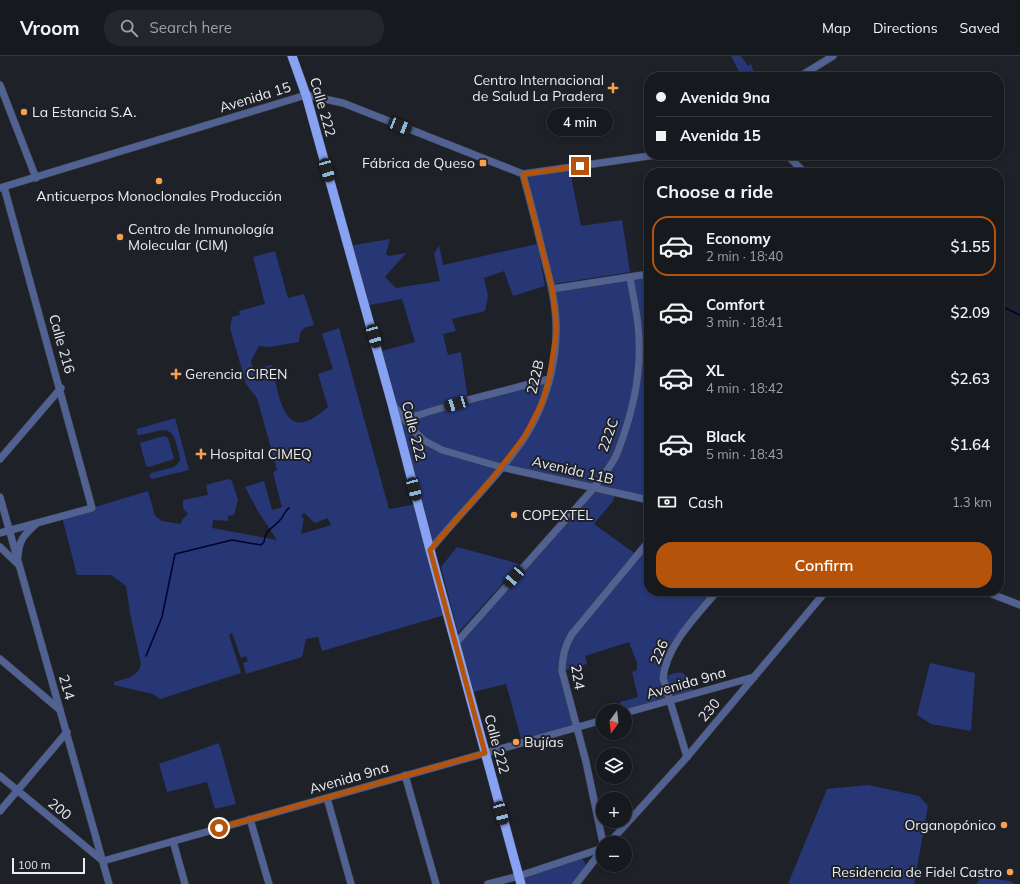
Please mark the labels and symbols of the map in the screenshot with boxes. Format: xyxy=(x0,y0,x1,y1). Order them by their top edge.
place label: Centro Internacional de Salud La Pradera xyxy=(472,71,604,105)
street label: Calle 222 xyxy=(306,75,340,139)
street label: Avenida 15 xyxy=(217,78,293,116)
marker: Centro Internacional de Salud La Pradera xyxy=(607,82,619,94)
place label: La Estancia S.A. xyxy=(32,103,136,121)
marker: La Estancia S.A. xyxy=(19,107,29,117)
callout: 4 min xyxy=(547,108,613,136)
car xyxy=(387,116,413,136)
place label: Fábrica de Queso xyxy=(362,154,475,172)
car xyxy=(318,157,336,183)
route end xyxy=(571,157,589,175)
marker: Fábrica de Queso xyxy=(478,158,488,168)
marker: Anticuerpos Monoclonales Producción xyxy=(154,176,164,186)
place label: Anticuerpos Monoclonales Producción xyxy=(36,187,282,205)
place label: Centro de Inmunología Molecular (CIM) xyxy=(128,220,274,254)
marker: Centro de Inmunología Molecular (CIM) xyxy=(115,232,125,242)
street label: Calle 216 xyxy=(45,312,79,376)
car xyxy=(365,323,383,349)
street label: 222B xyxy=(522,358,548,396)
place label: Gerencia CIREN xyxy=(185,365,288,383)
marker: Gerencia CIREN xyxy=(170,368,182,380)
car xyxy=(443,395,469,413)
street label: Calle 222 xyxy=(398,399,430,463)
street label: 222C xyxy=(594,416,622,454)
place label: Hospital CIMEQ xyxy=(210,445,312,463)
marker: Hospital CIMEQ xyxy=(195,448,207,460)
street label: Avenida 11B xyxy=(530,452,616,488)
car xyxy=(405,476,423,502)
place label: COPEXTEL xyxy=(522,506,593,524)
marker: COPEXTEL xyxy=(509,510,519,520)
car xyxy=(502,564,526,590)
street label: 226 xyxy=(646,637,672,667)
street label: 224 xyxy=(567,663,589,692)
street label: Avenida 9na xyxy=(644,663,728,703)
street label: 214 xyxy=(55,672,79,702)
street label: 230 xyxy=(694,695,724,725)
north arrow xyxy=(596,704,632,740)
street label: Calle 222 xyxy=(480,712,514,776)
place label: Bujías xyxy=(524,733,564,751)
marker: Bujías xyxy=(511,737,521,747)
street label: Avenida 9na xyxy=(307,758,391,798)
street label: 200 xyxy=(45,794,75,824)
car xyxy=(492,800,510,826)
place label: Organopónico xyxy=(904,816,996,834)
route start xyxy=(210,819,228,837)
marker: Organopónico xyxy=(999,820,1009,830)
scale bar xyxy=(12,856,85,875)
place label: Residencia de Fidel Castro xyxy=(832,863,1002,881)
marker: Residencia de Fidel Castro xyxy=(1005,867,1015,877)

